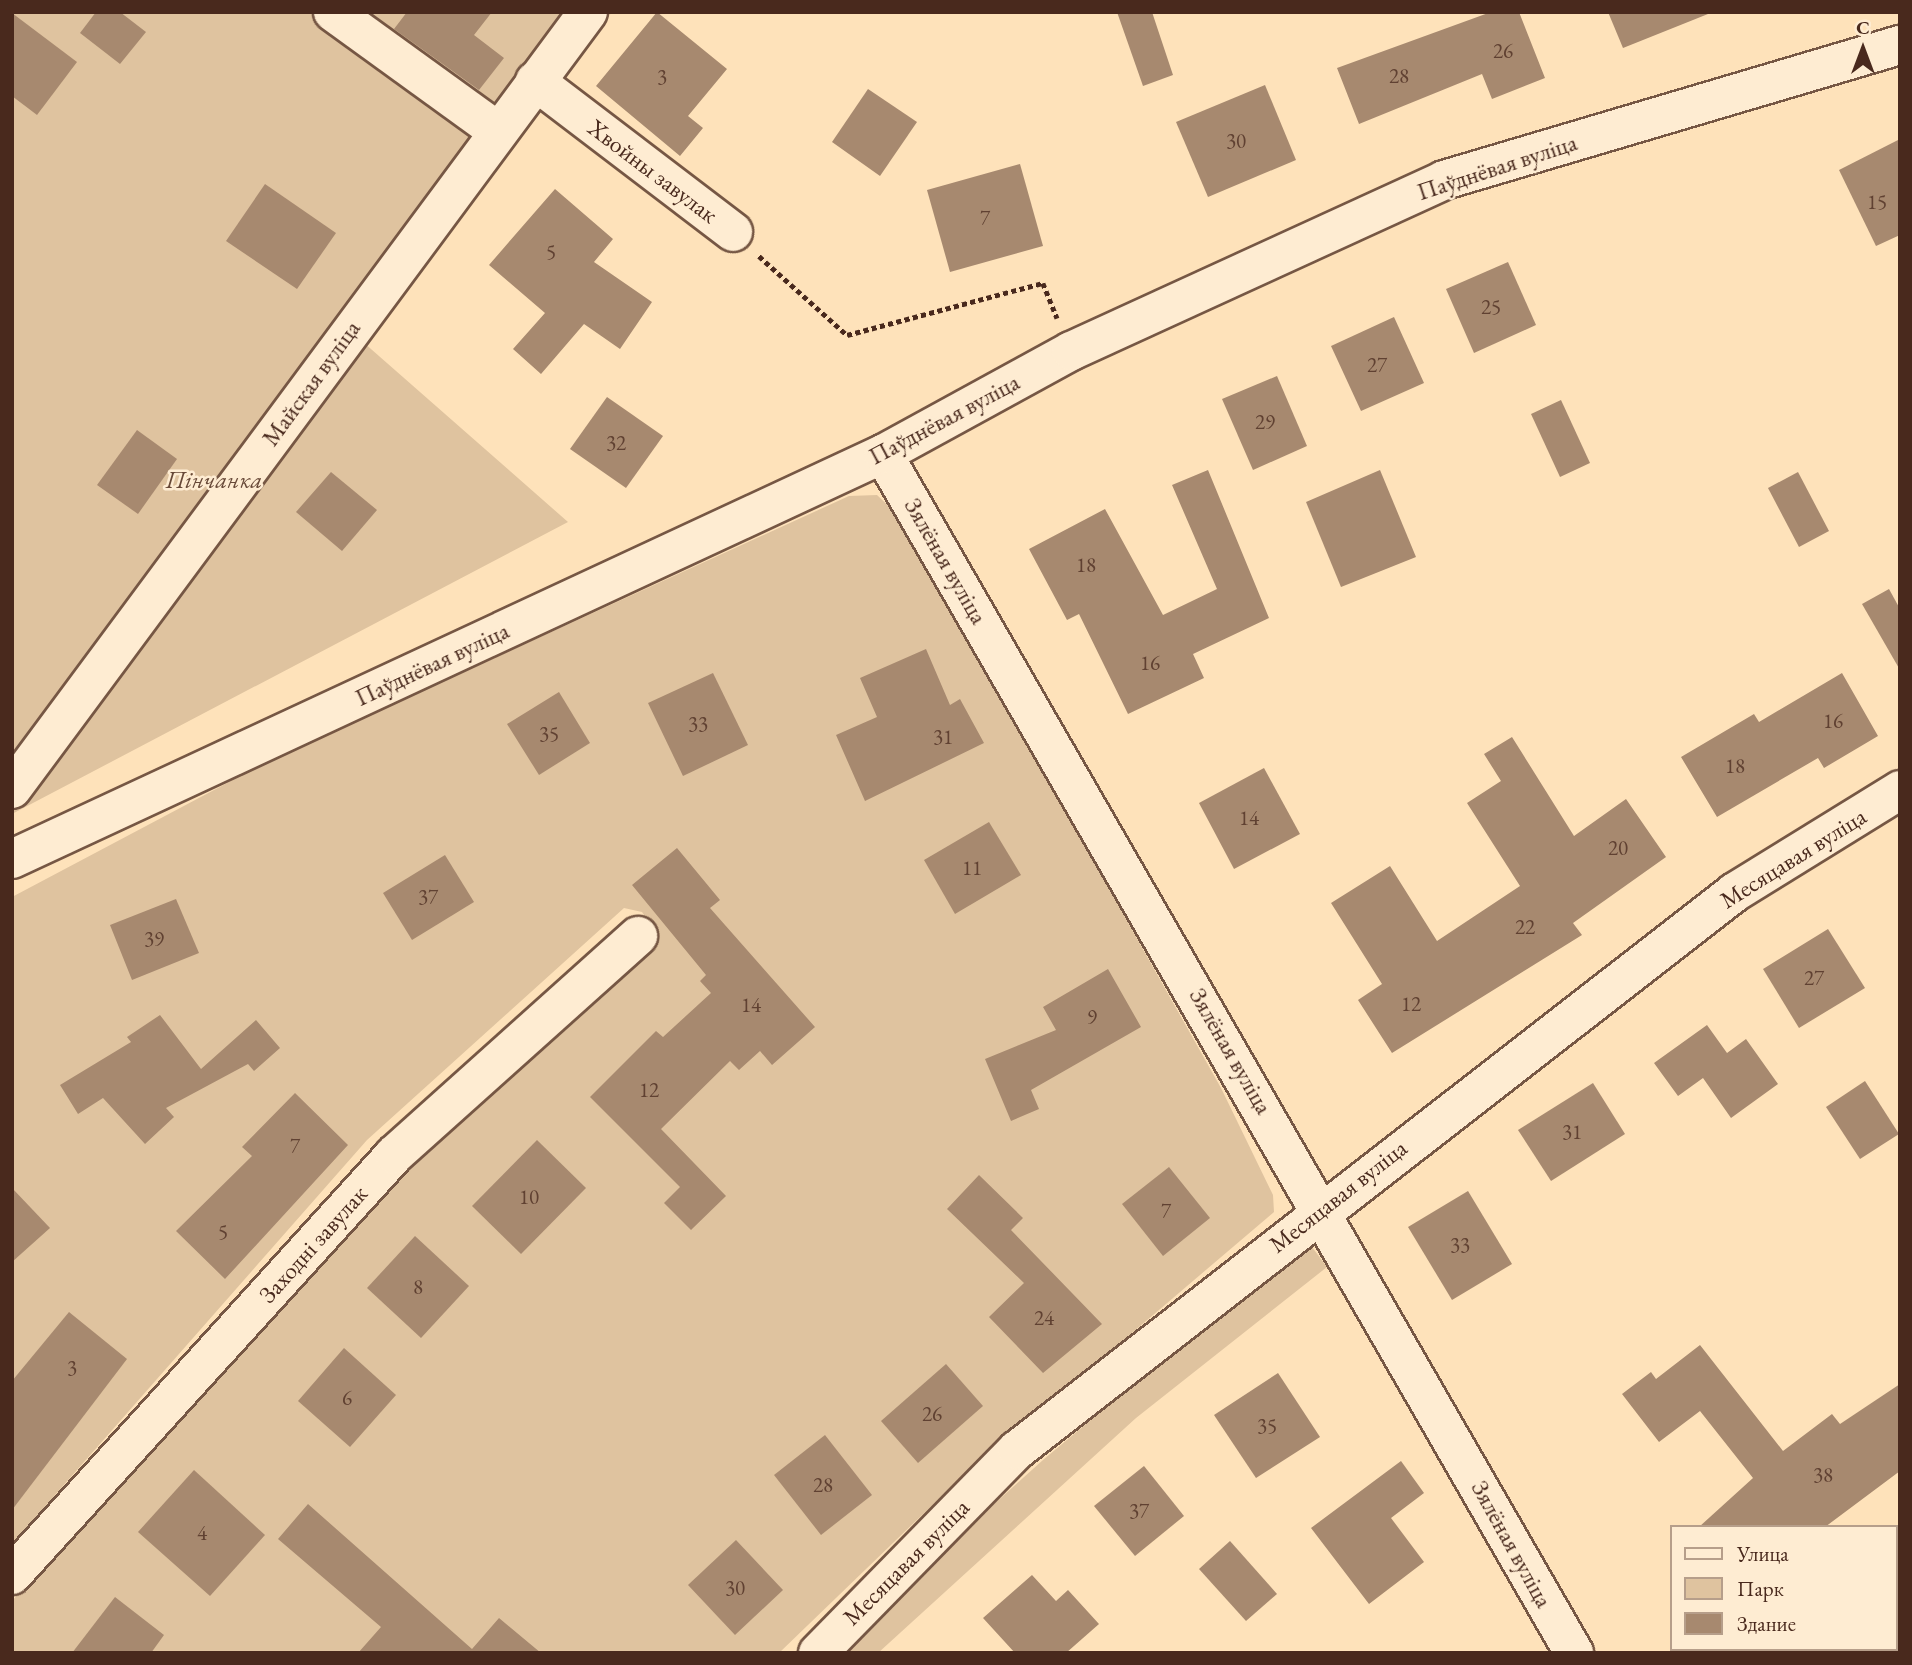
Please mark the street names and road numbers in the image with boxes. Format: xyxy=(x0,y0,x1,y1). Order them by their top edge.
street label: Хвойны завулак xyxy=(583,113,723,229)
street label: Паўднёвая вуліца xyxy=(1413,128,1581,206)
street label: Майская вуліца xyxy=(256,315,366,451)
street label: Паўднёвая вуліца xyxy=(864,367,1024,471)
street label: Зялёная вуліца xyxy=(898,493,994,629)
street label: Паўднёвая вуліца xyxy=(351,616,513,712)
street label: Месяцавая вуліца xyxy=(1715,802,1871,914)
street label: Зялёная вуліца xyxy=(1183,983,1279,1119)
street label: Месяцавая вуліца xyxy=(1263,1133,1413,1259)
street label: Заходні завулак xyxy=(253,1179,373,1309)
street label: Зялёная вуліца xyxy=(1465,1476,1559,1612)
street label: Месяцавая вуліца xyxy=(837,1493,975,1631)

